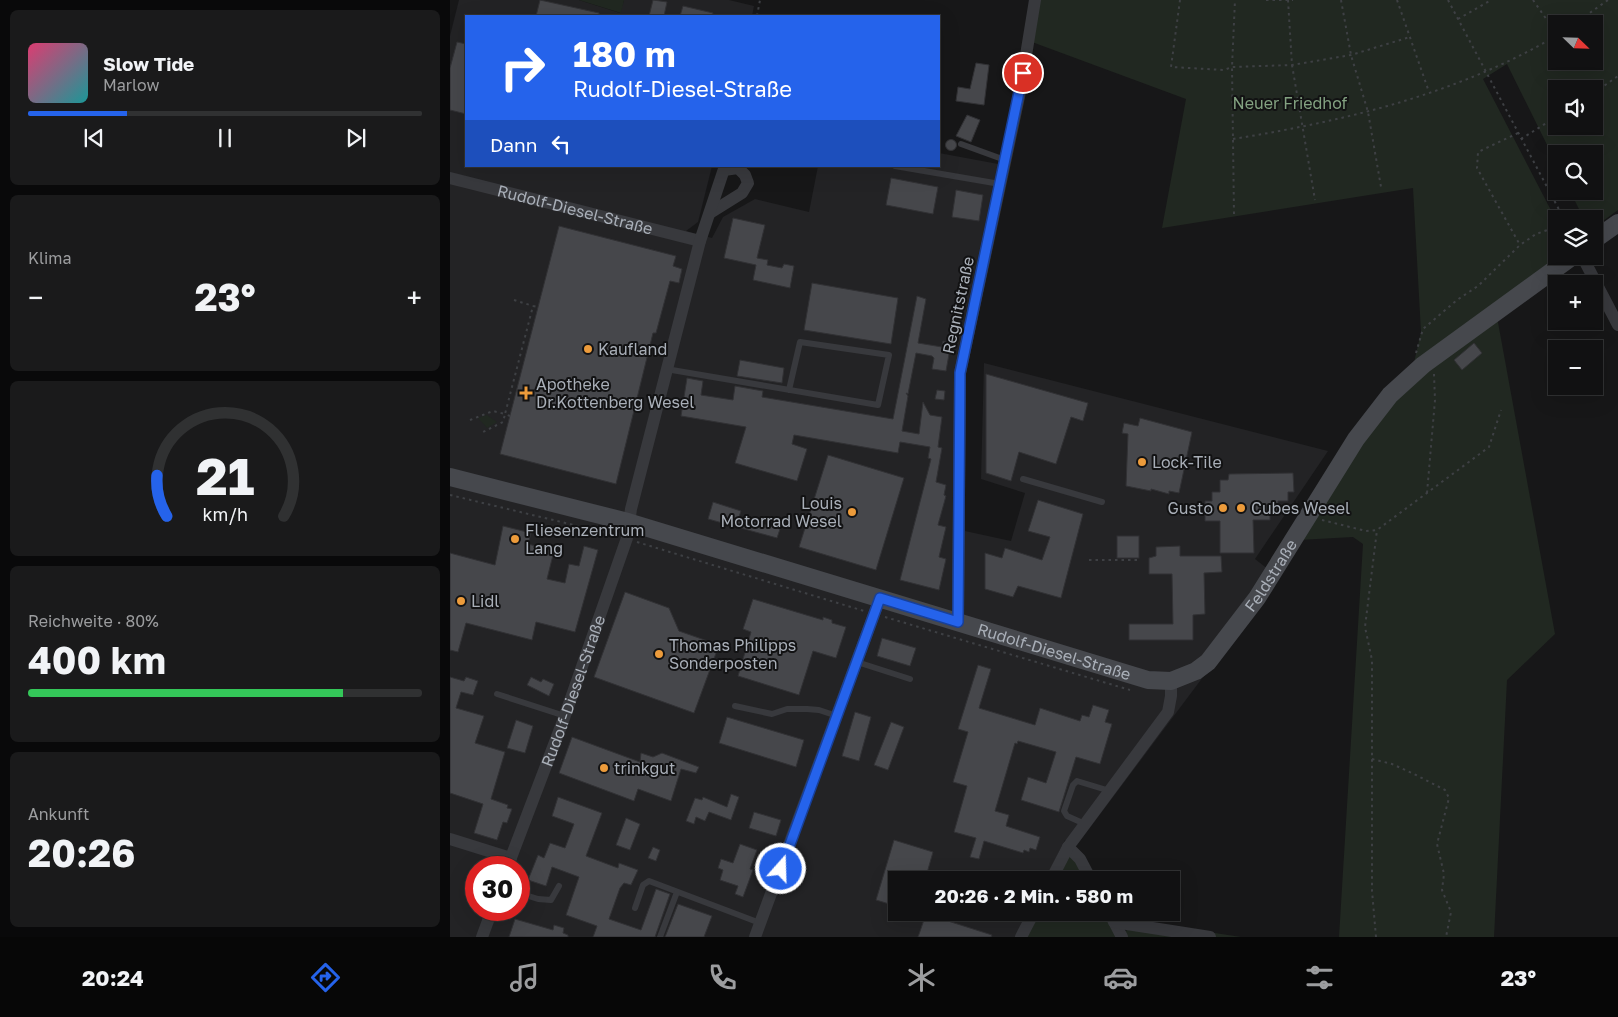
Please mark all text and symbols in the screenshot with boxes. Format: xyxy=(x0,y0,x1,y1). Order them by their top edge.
north arrow xyxy=(1548,15,1602,70)
map controls xyxy=(1548,15,1603,395)
text: 180 m xyxy=(573,33,676,75)
icon: right xyxy=(490,35,555,100)
text: Slow Tide xyxy=(103,52,194,75)
pin xyxy=(1002,52,1044,94)
icon: arrive xyxy=(1009,59,1037,87)
text: Marlow xyxy=(103,75,159,95)
text: Rudolf-Diesel-Straße xyxy=(573,75,792,102)
button: sound xyxy=(1548,80,1603,135)
park label: Neuer Friedhof xyxy=(1233,93,1348,113)
icon: previous xyxy=(80,124,108,152)
icon: pause xyxy=(211,124,239,152)
icon: next xyxy=(342,124,370,152)
icon: left xyxy=(547,130,575,158)
text: Dann xyxy=(490,133,537,156)
button: search xyxy=(1548,145,1603,200)
street label: Rudolf-Diesel-Straße xyxy=(495,180,655,239)
button: layers xyxy=(1548,210,1603,265)
text: Klima xyxy=(28,248,72,268)
street label: Regnitstraße xyxy=(938,255,978,355)
text: 23° xyxy=(194,274,256,319)
button: + xyxy=(1548,275,1603,330)
text: − xyxy=(28,281,43,314)
text: + xyxy=(407,281,422,314)
place label: Kaufland xyxy=(598,339,667,359)
button: − xyxy=(1548,340,1603,395)
marker: Kaufland xyxy=(582,343,594,355)
place label: Apotheke Dr.Kottenberg Wesel xyxy=(536,374,694,412)
marker: Apotheke Dr.Kottenberg Wesel xyxy=(520,387,532,399)
text: 21 xyxy=(196,444,254,506)
place label: Lock-Tile xyxy=(1152,452,1222,472)
marker: Lock-Tile xyxy=(1136,456,1148,468)
place label: Louis Motorrad Wesel xyxy=(721,493,842,531)
place label: Gusto xyxy=(1168,498,1213,518)
place label: Cubes Wesel xyxy=(1251,498,1350,518)
marker: Gusto xyxy=(1217,502,1229,514)
marker: Cubes Wesel xyxy=(1235,502,1247,514)
text: km/h xyxy=(202,503,248,525)
marker: Louis Motorrad Wesel xyxy=(846,506,858,518)
place label: Fliesenzentrum Lang xyxy=(525,520,644,558)
marker: Fliesenzentrum Lang xyxy=(509,533,521,545)
street label: Feldstraße xyxy=(1240,535,1301,616)
place label: Lidl xyxy=(471,591,499,611)
marker: Lidl xyxy=(455,595,467,607)
text: Reichweite · 80% xyxy=(28,611,159,631)
street label: Rudolf-Diesel-Straße xyxy=(537,613,609,769)
street label: Rudolf-Diesel-Straße xyxy=(975,619,1133,684)
place label: Thomas Philipps Sonderposten xyxy=(669,635,796,673)
text: 400 km xyxy=(28,637,166,682)
marker: Thomas Philipps Sonderposten xyxy=(653,648,665,660)
place label: trinkgut xyxy=(614,758,675,778)
marker: trinkgut xyxy=(598,762,610,774)
text: Ankunft xyxy=(28,804,90,824)
text: 20:26 xyxy=(28,830,135,875)
position arrow xyxy=(754,842,806,894)
speed limit sign: 30 xyxy=(465,856,530,921)
text: 20:26 · 2 Min. · 580 m xyxy=(935,884,1133,907)
icon: directions xyxy=(308,960,343,995)
icon: music xyxy=(507,960,542,995)
icon: phone xyxy=(705,960,740,995)
icon: climate xyxy=(904,960,939,995)
icon: car xyxy=(1103,960,1138,995)
icon: filters xyxy=(1302,960,1337,995)
text: 20:24 xyxy=(82,964,144,991)
text: 23° xyxy=(1501,964,1536,991)

